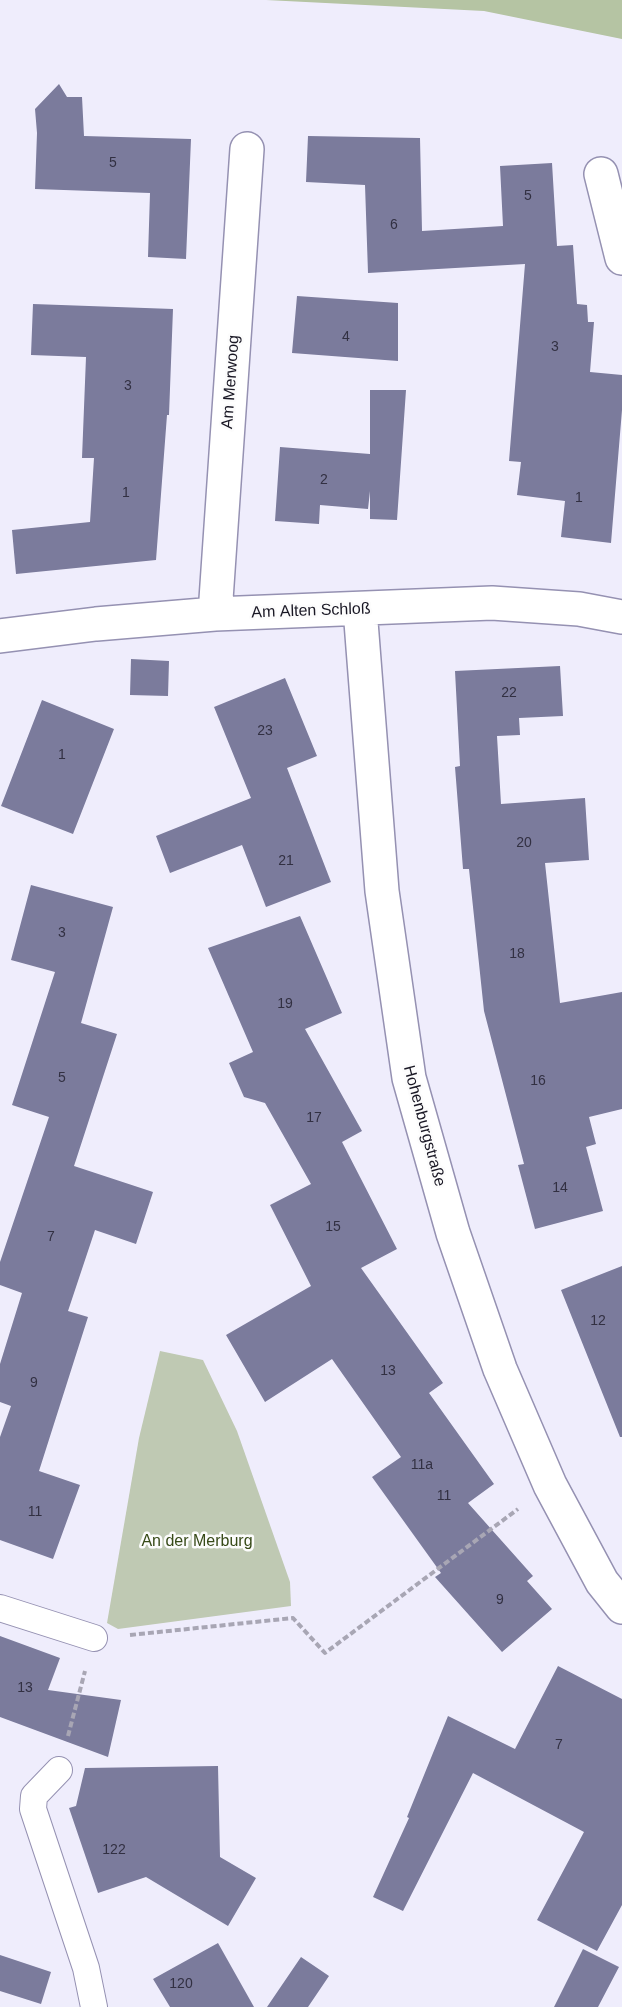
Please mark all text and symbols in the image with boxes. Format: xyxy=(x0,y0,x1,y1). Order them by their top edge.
house number: 5 xyxy=(109,155,117,171)
house number: 5 xyxy=(524,188,532,204)
house number: 6 xyxy=(390,217,398,233)
house number: 4 xyxy=(342,329,350,345)
street label: Am Merwoog xyxy=(218,334,244,430)
house number: 3 xyxy=(551,339,559,355)
house number: 3 xyxy=(124,378,132,394)
house number: 2 xyxy=(320,472,328,488)
house number: 1 xyxy=(122,485,130,501)
house number: 1 xyxy=(575,490,583,506)
street label: Am Alten Schloß xyxy=(251,599,371,623)
house number: 22 xyxy=(501,685,517,701)
house number: 23 xyxy=(257,723,273,739)
house number: 1 xyxy=(58,747,66,763)
house number: 20 xyxy=(516,835,532,851)
house number: 21 xyxy=(278,853,294,869)
house number: 3 xyxy=(58,925,66,941)
house number: 18 xyxy=(509,946,525,962)
house number: 19 xyxy=(277,996,293,1012)
street label: Hohenburgstraße xyxy=(399,1063,449,1189)
house number: 5 xyxy=(58,1070,66,1086)
house number: 16 xyxy=(530,1073,546,1089)
house number: 17 xyxy=(306,1110,322,1126)
house number: 14 xyxy=(552,1180,568,1196)
house number: 15 xyxy=(325,1219,341,1235)
house number: 7 xyxy=(47,1229,55,1245)
house number: 12 xyxy=(590,1313,606,1329)
house number: 13 xyxy=(380,1363,396,1379)
house number: 9 xyxy=(30,1375,38,1391)
house number: 11a xyxy=(411,1457,433,1473)
house number: 11 xyxy=(437,1488,451,1504)
house number: 11 xyxy=(28,1504,42,1520)
park label: An der Merburg xyxy=(141,1532,253,1552)
house number: 9 xyxy=(496,1592,504,1608)
house number: 13 xyxy=(17,1680,33,1696)
house number: 7 xyxy=(555,1737,563,1753)
house number: 122 xyxy=(102,1842,126,1858)
house number: 120 xyxy=(169,1976,193,1992)

